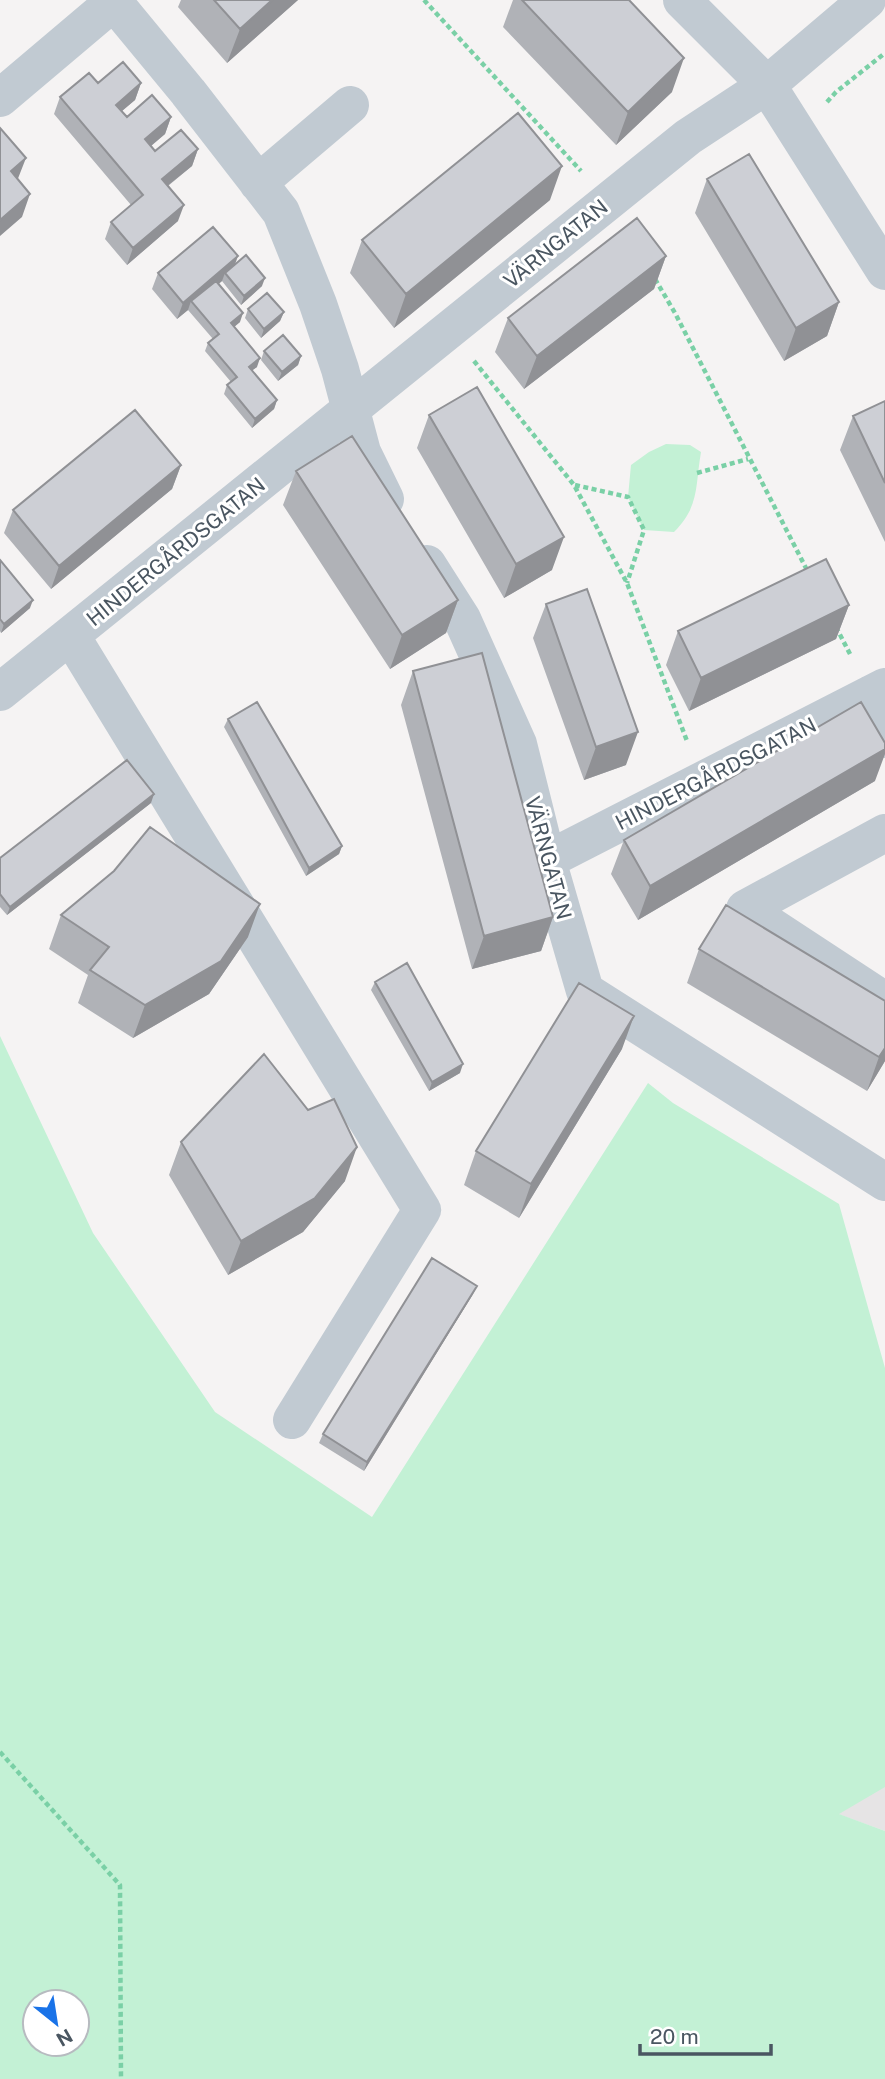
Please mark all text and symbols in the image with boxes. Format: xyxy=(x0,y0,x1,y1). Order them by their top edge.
street label: VÄRNGATAN xyxy=(499,194,613,293)
street label: HINDERGÅRDSGATAN xyxy=(81,471,270,631)
street label: HINDERGÅRDSGATAN xyxy=(611,711,820,835)
street label: VÄRNGATAN xyxy=(520,794,577,922)
north arrow xyxy=(21,1988,91,2058)
scale bar xyxy=(640,2012,771,2056)
text: N xyxy=(53,2024,76,2051)
text: 20 m xyxy=(650,2024,699,2049)

